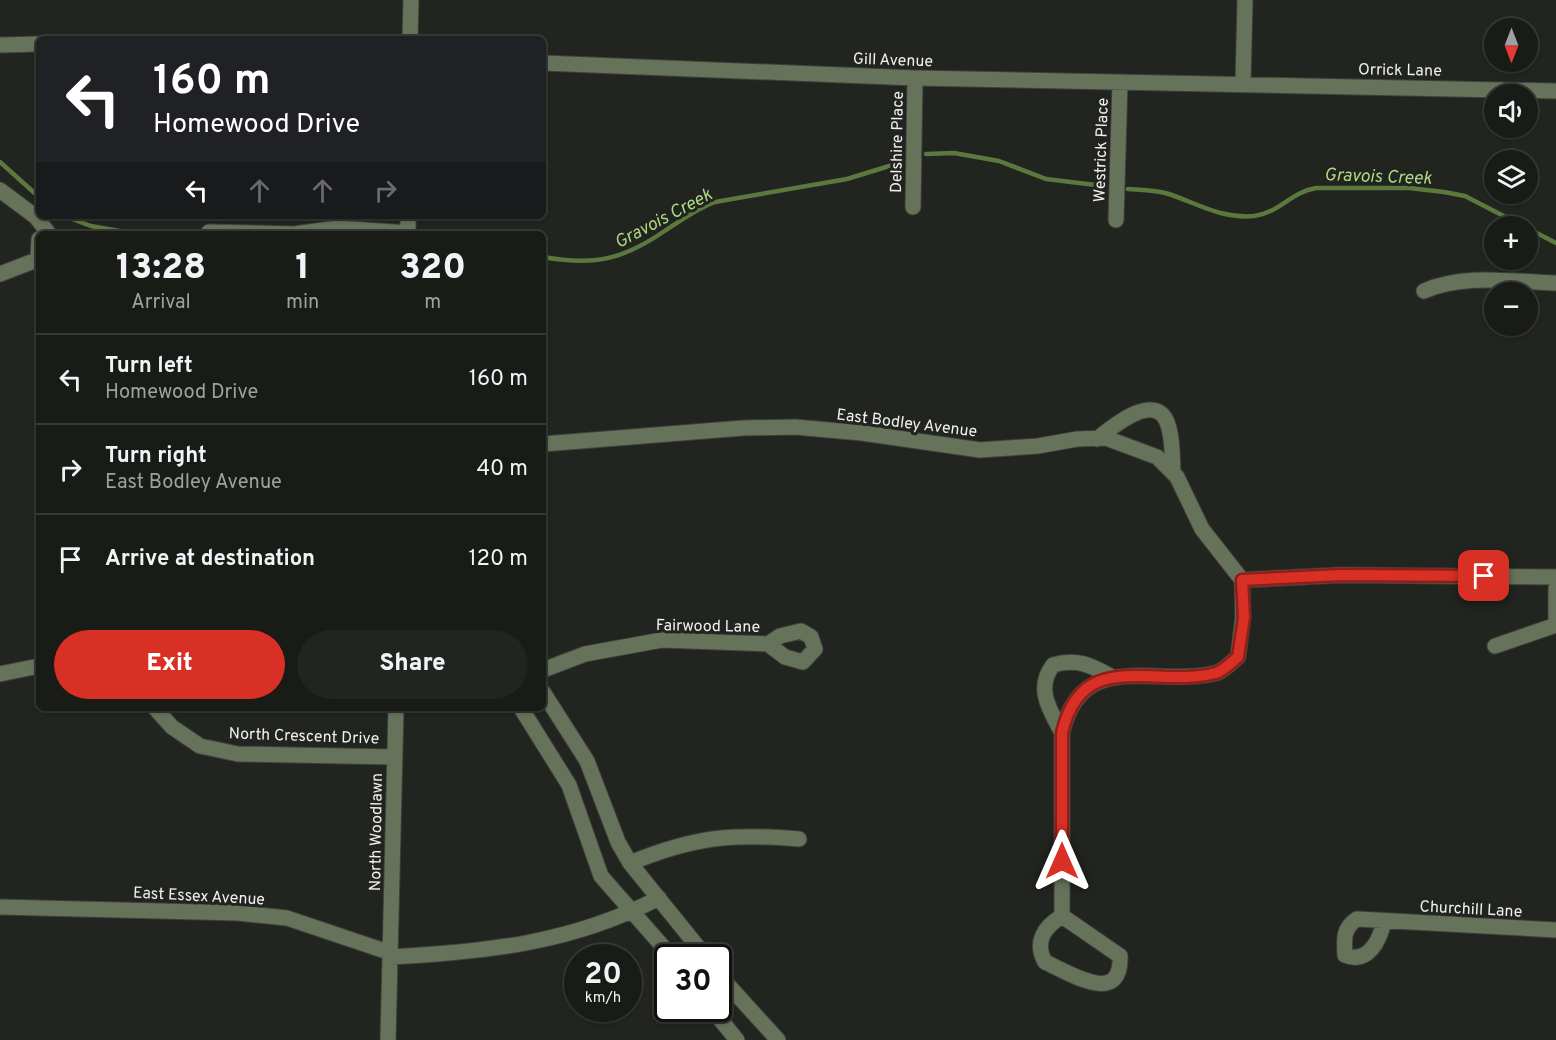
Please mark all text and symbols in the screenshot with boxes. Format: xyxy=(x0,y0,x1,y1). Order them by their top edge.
north arrow xyxy=(1484,18,1538,72)
map controls xyxy=(1484,18,1538,336)
street label: Gill Avenue xyxy=(853,50,933,72)
text: 160 m xyxy=(153,56,271,109)
icon: left xyxy=(54,60,132,138)
street label: Orrick Lane xyxy=(1358,60,1442,82)
button: sound xyxy=(1484,84,1538,138)
street label: Delshire Place xyxy=(887,91,909,193)
street label: Westrick Place xyxy=(1090,98,1114,203)
text: Homewood Drive xyxy=(153,108,360,142)
button: layers xyxy=(1484,150,1538,204)
water label: Gravois Creek xyxy=(1324,164,1433,191)
icon: left xyxy=(180,174,213,207)
icon: ahead xyxy=(243,174,276,207)
icon: ahead xyxy=(306,174,339,207)
icon: right xyxy=(369,174,402,207)
water label: Gravois Creek xyxy=(611,184,717,255)
button: + xyxy=(1484,216,1538,270)
text: 13:28 xyxy=(116,246,206,292)
text: 1 xyxy=(295,246,310,292)
text: 320 xyxy=(399,246,466,292)
button: − xyxy=(1484,282,1538,336)
text: Arrival xyxy=(131,290,191,316)
text: min xyxy=(286,290,319,316)
text: m xyxy=(424,290,441,316)
text: Turn left xyxy=(105,353,193,380)
icon: left xyxy=(54,363,87,396)
text: 160 m xyxy=(469,366,528,393)
text: Homewood Drive xyxy=(105,380,258,406)
street label: East Bodley Avenue xyxy=(835,405,978,443)
text: Turn right xyxy=(105,443,207,470)
icon: right xyxy=(54,453,87,486)
text: 40 m xyxy=(476,456,528,483)
text: East Bodley Avenue xyxy=(105,470,282,496)
icon: arrive xyxy=(54,543,87,576)
text: Arrive at destination xyxy=(105,546,315,573)
text: 120 m xyxy=(468,546,528,573)
pin xyxy=(1458,550,1509,601)
icon: arrive xyxy=(1467,559,1500,592)
street label: Fairwood Lane xyxy=(656,616,760,638)
button: Exit xyxy=(54,630,285,699)
button: Share xyxy=(297,630,528,699)
street label: North Crescent Drive xyxy=(228,724,379,750)
street label: North Woodlawn xyxy=(366,773,388,891)
position arrow xyxy=(1030,829,1094,893)
street label: East Essex Avenue xyxy=(132,884,265,910)
street label: Churchill Lane xyxy=(1419,897,1523,923)
speed limit sign: 30 xyxy=(654,944,732,1022)
text: 20 xyxy=(584,957,622,994)
text: km/h xyxy=(585,989,621,1008)

